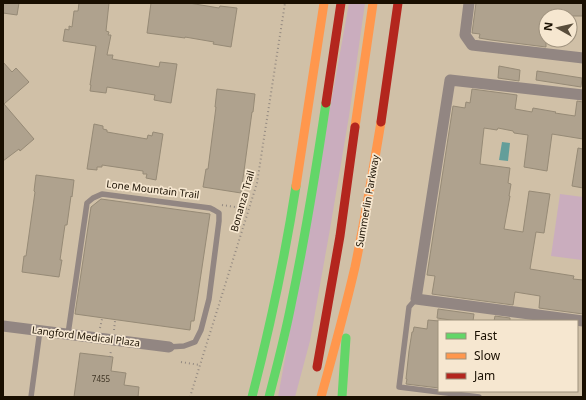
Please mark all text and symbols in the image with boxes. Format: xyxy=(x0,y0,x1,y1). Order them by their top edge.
north arrow xyxy=(538,8,578,48)
text: N xyxy=(540,21,556,32)
street label: Summerlin Parkway xyxy=(352,153,382,248)
street label: Bonanza Trail xyxy=(227,169,257,233)
street label: Lone Mountain Trail xyxy=(106,176,200,202)
legend xyxy=(438,320,578,392)
street label: Langford Medical Plaza xyxy=(31,322,141,350)
text: Fast xyxy=(474,327,498,344)
text: Slow xyxy=(474,347,501,364)
text: Jam xyxy=(473,367,495,384)
house number: 7455 xyxy=(92,373,111,384)

